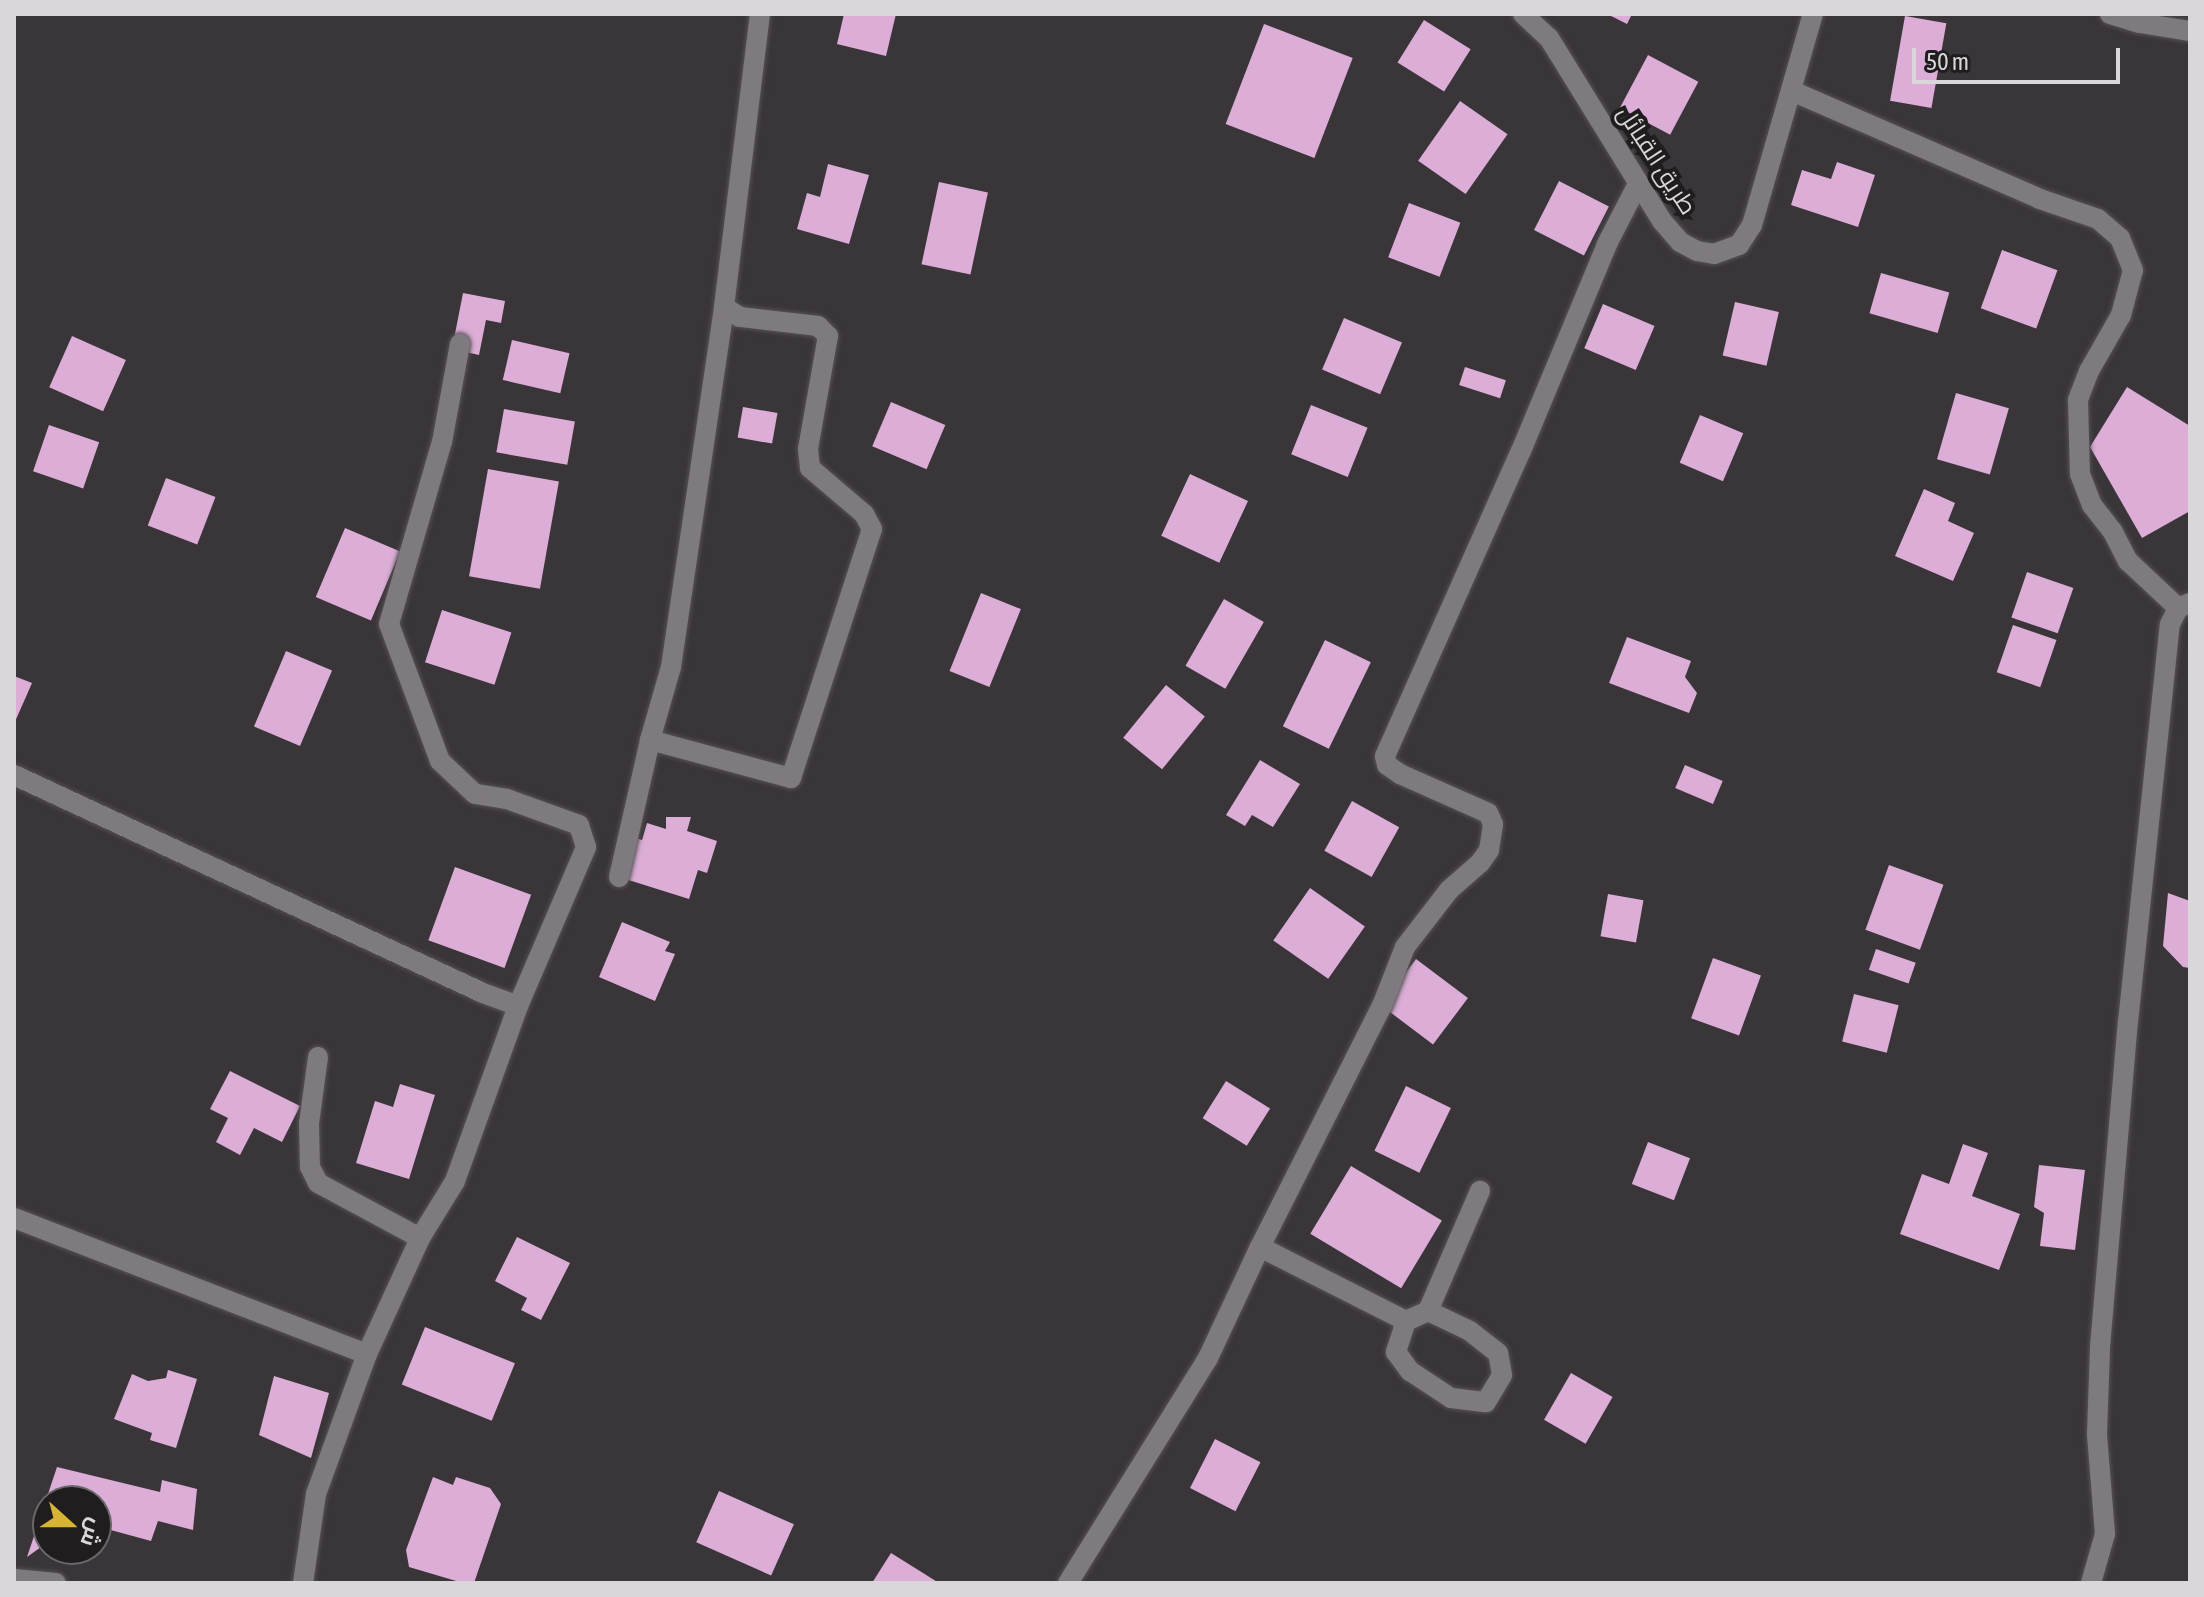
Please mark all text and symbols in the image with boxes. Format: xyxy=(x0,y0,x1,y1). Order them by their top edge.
scale bar xyxy=(1916,32,2124,82)
text: 50 m xyxy=(1926,48,1969,75)
street label: طريق القبائل xyxy=(1611,100,1703,220)
north arrow xyxy=(32,1485,112,1565)
text: ش xyxy=(75,1515,110,1551)

